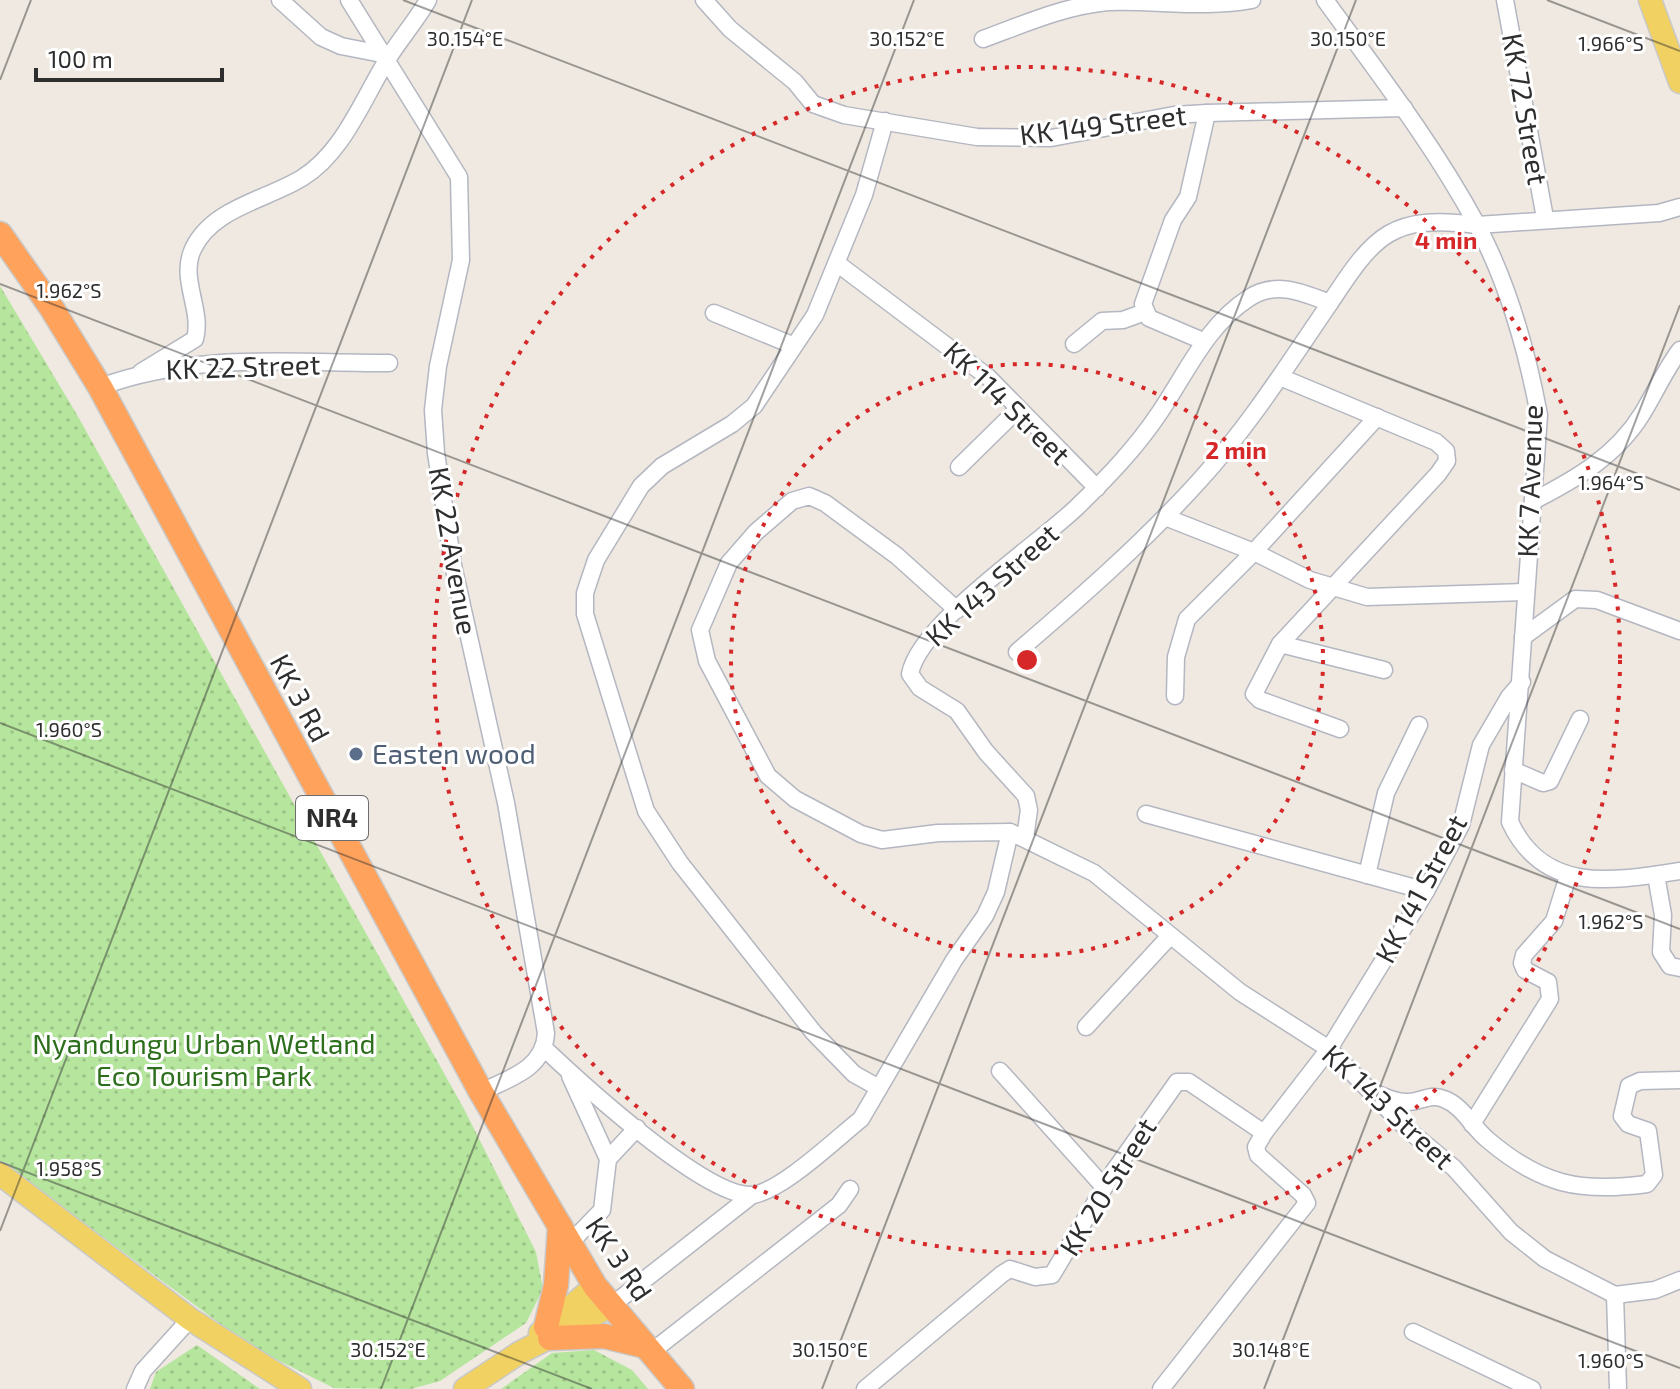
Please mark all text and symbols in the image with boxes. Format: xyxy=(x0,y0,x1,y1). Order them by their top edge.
text: 30.154°E xyxy=(427,26,503,50)
text: 30.152°E xyxy=(869,26,945,50)
text: 30.150°E xyxy=(1310,26,1386,50)
street label: KK 72 Street xyxy=(1496,30,1556,187)
text: 1.966°S xyxy=(1578,31,1644,55)
scale bar xyxy=(36,32,222,82)
text: 100 m xyxy=(48,44,113,73)
street label: KK 149 Street xyxy=(1018,97,1188,151)
text: 4 min xyxy=(1415,225,1477,254)
text: 1.962°S xyxy=(36,278,102,302)
street label: KK 114 Street xyxy=(937,334,1078,471)
street label: KK 22 Street xyxy=(165,346,321,386)
street label: KK 7 Avenue xyxy=(1509,404,1549,558)
text: 2 min xyxy=(1205,435,1267,464)
street label: KK 22 Avenue xyxy=(422,464,485,637)
text: 1.964°S xyxy=(1578,470,1644,494)
street label: KK 143 Street xyxy=(918,516,1065,653)
centre of rings xyxy=(1013,646,1041,674)
street label: KK 3 Rd xyxy=(264,648,338,747)
text: 1.960°S xyxy=(36,717,102,741)
place label: Easten wood xyxy=(372,736,536,770)
marker: Easten wood xyxy=(347,745,365,763)
road number: NR4 xyxy=(296,796,368,840)
street label: KK 141 Street xyxy=(1367,809,1473,968)
text: 1.962°S xyxy=(1578,909,1644,933)
park label: Nyandungu Urban Wetland Eco Tourism Park xyxy=(32,1026,376,1092)
street label: KK 143 Street xyxy=(1316,1037,1461,1176)
street label: KK 20 Street xyxy=(1051,1111,1163,1262)
text: 1.958°S xyxy=(36,1156,102,1180)
street label: KK 3 Rd xyxy=(579,1210,660,1307)
text: 30.152°E xyxy=(350,1337,426,1361)
text: 30.150°E xyxy=(792,1337,868,1361)
text: 30.148°E xyxy=(1232,1337,1310,1361)
text: 1.960°S xyxy=(1578,1348,1644,1372)

